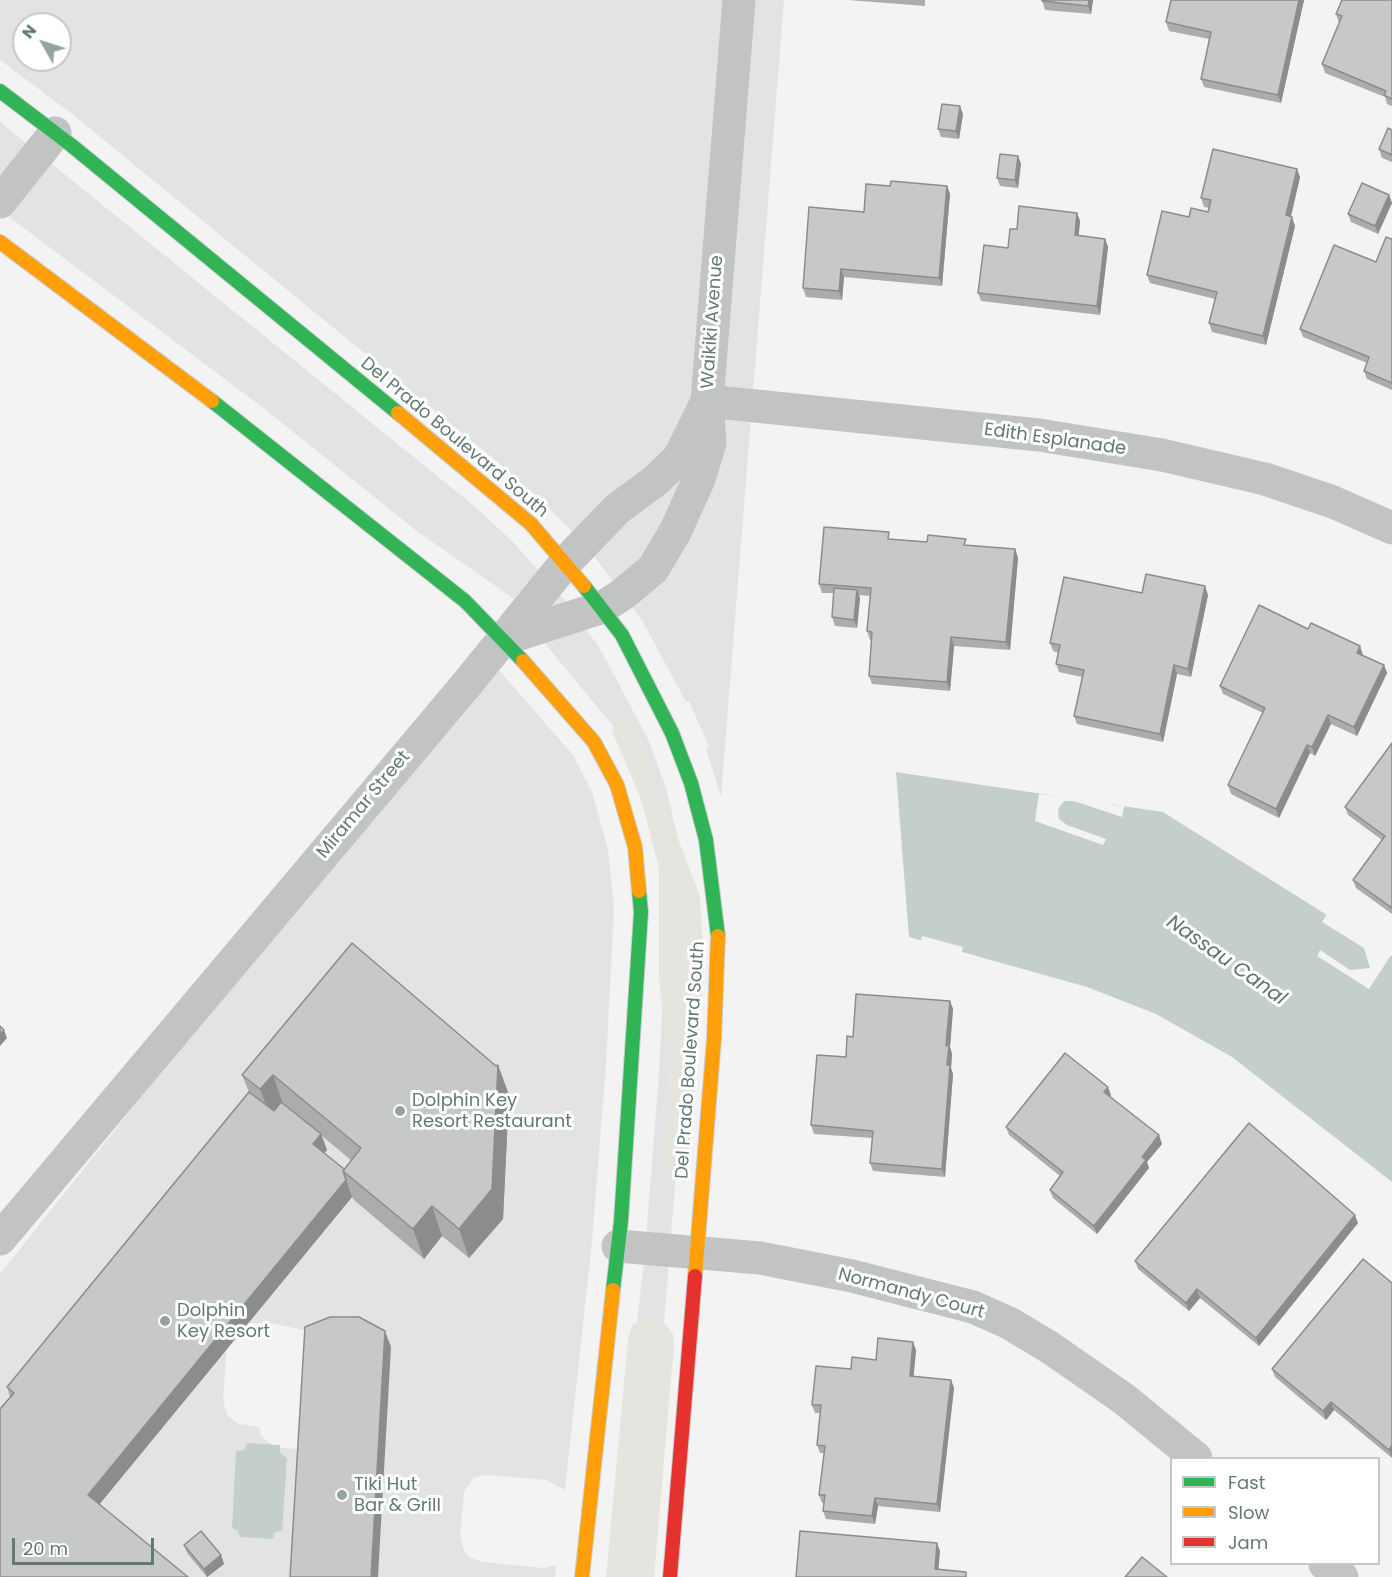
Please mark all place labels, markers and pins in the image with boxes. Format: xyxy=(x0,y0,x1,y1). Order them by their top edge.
place label: Dolphin Key Resort Restaurant xyxy=(412,1090,572,1132)
marker: Dolphin Key Resort Restaurant xyxy=(393,1104,407,1118)
place label: Dolphin Key Resort xyxy=(177,1300,270,1342)
marker: Dolphin Key Resort xyxy=(158,1314,172,1328)
place label: Tiki Hut Bar & Grill xyxy=(354,1474,441,1516)
marker: Tiki Hut Bar & Grill xyxy=(335,1488,349,1502)

